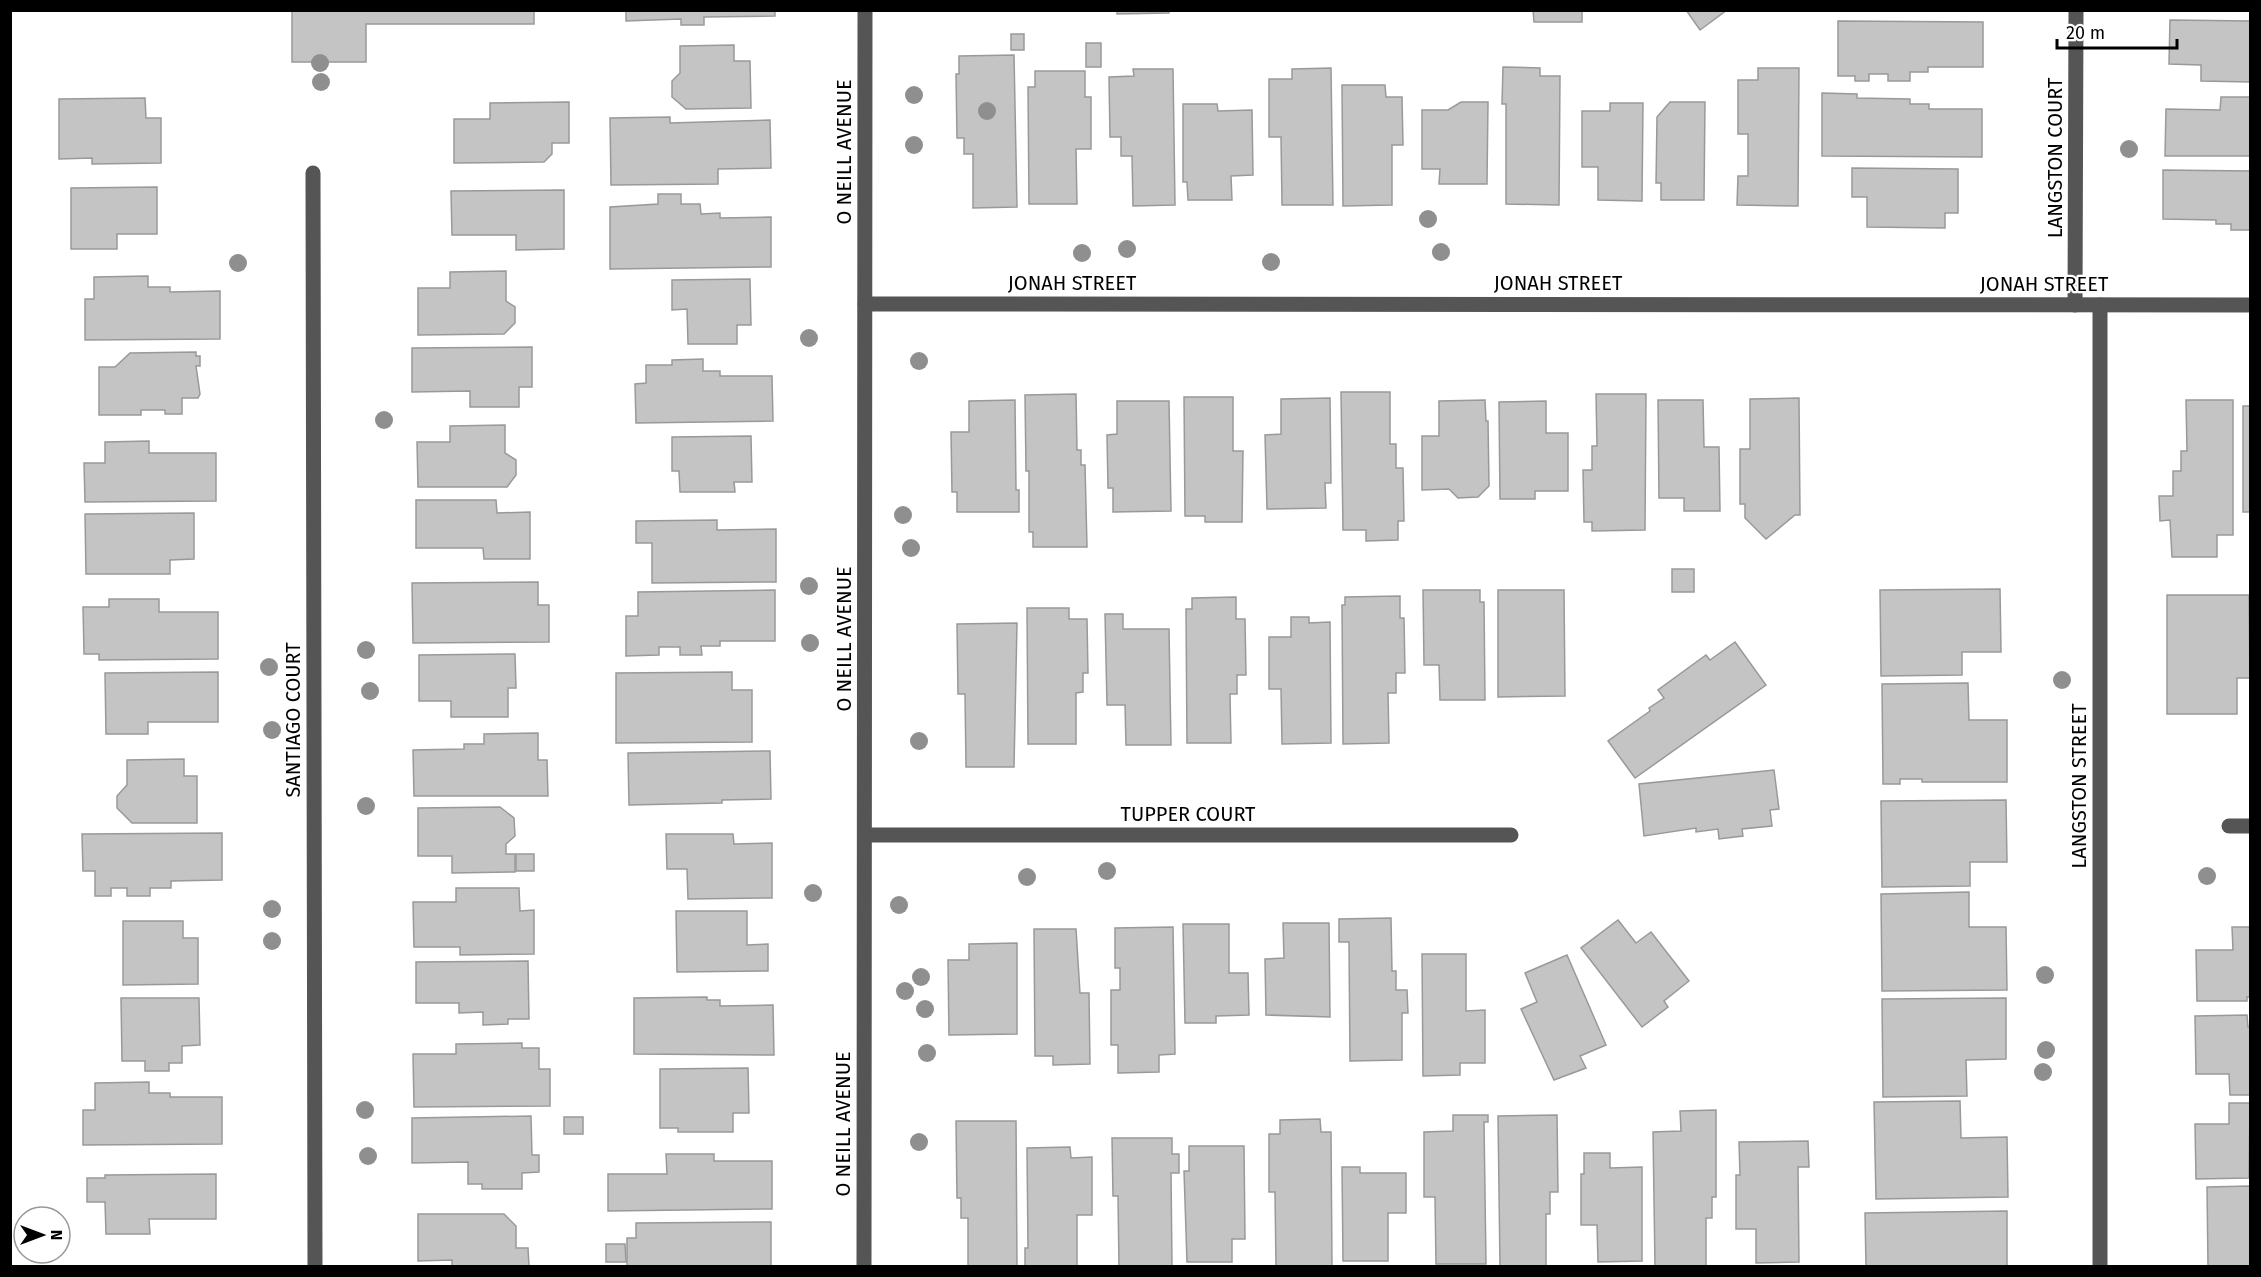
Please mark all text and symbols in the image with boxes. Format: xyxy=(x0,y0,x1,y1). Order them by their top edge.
scale bar xyxy=(2057,12,2177,50)
text: 20 m xyxy=(2066,22,2105,44)
street label: LANGSTON COURT xyxy=(2043,77,2067,238)
street label: O NEILL AVENUE xyxy=(832,79,856,225)
street label: JONAH STREET xyxy=(1008,271,1137,295)
street label: JONAH STREET xyxy=(1494,271,1623,295)
street label: JONAH STREET xyxy=(1980,272,2109,296)
street label: O NEILL AVENUE xyxy=(832,566,856,712)
street label: SANTIAGO COURT xyxy=(281,642,305,798)
street label: LANGSTON STREET xyxy=(2067,703,2091,869)
street label: TUPPER COURT xyxy=(1121,802,1256,826)
street label: O NEILL AVENUE xyxy=(831,1051,855,1197)
north arrow xyxy=(12,1205,72,1265)
text: N xyxy=(47,1230,66,1240)

